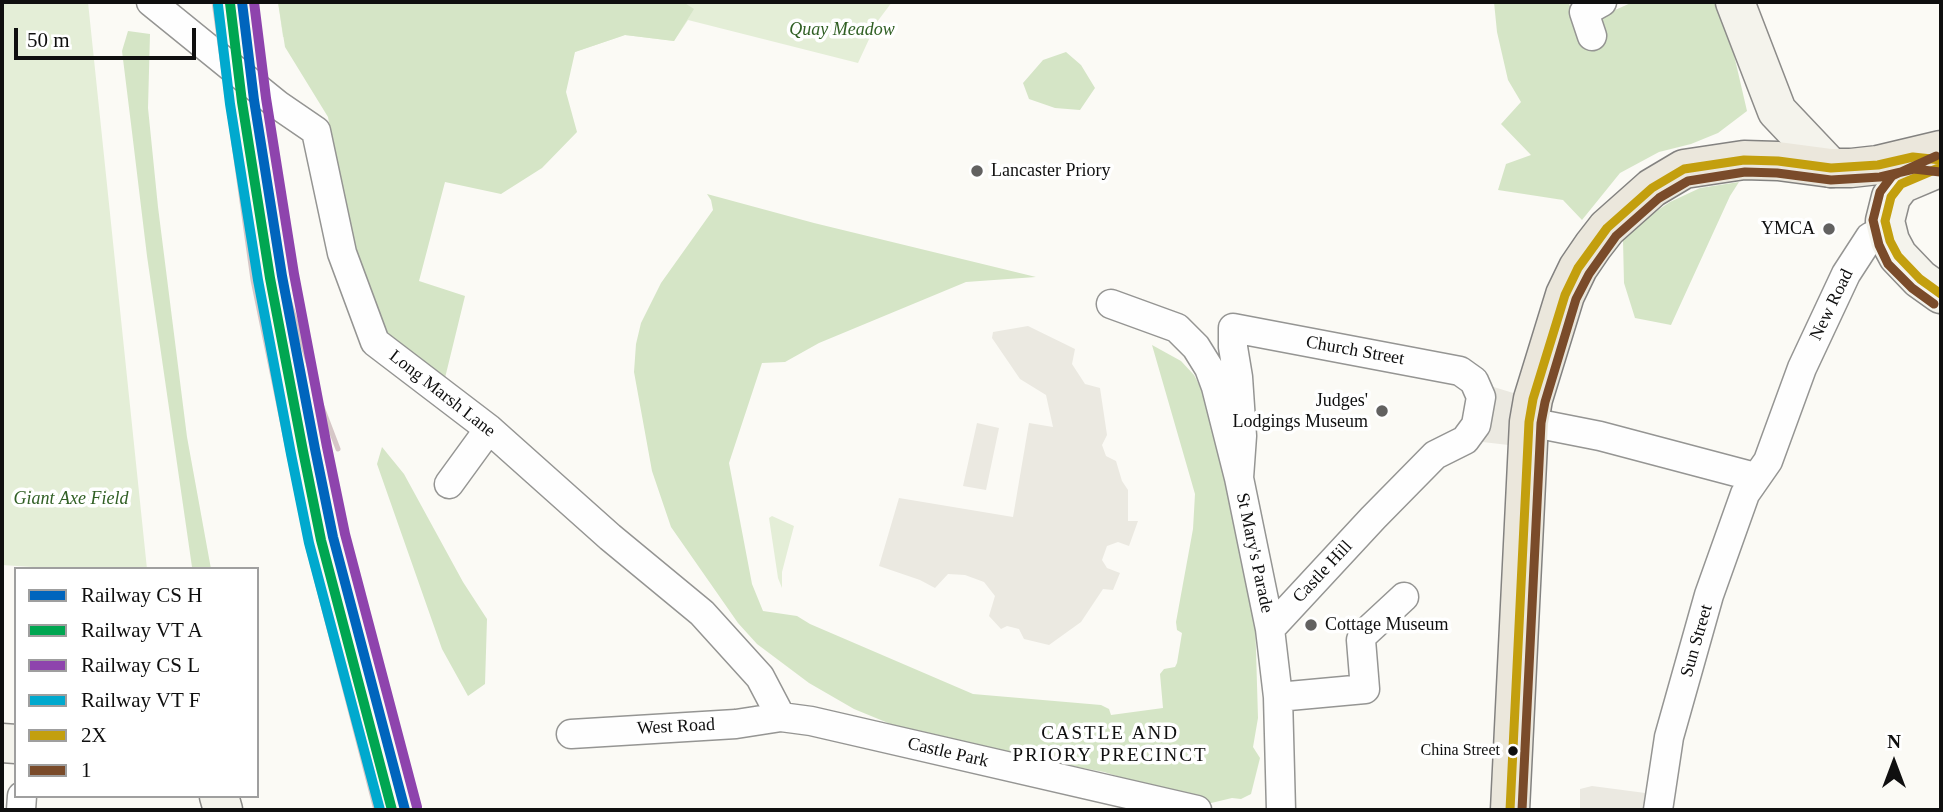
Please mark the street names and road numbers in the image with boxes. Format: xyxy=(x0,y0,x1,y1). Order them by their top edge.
street label: New Road xyxy=(1806,266,1858,344)
street label: Church Street xyxy=(1304,332,1406,370)
street label: Long Marsh Lane xyxy=(385,346,499,442)
street label: St Mary's Parade xyxy=(1231,491,1277,615)
street label: Castle Hill xyxy=(1289,536,1357,608)
street label: Sun Street xyxy=(1676,602,1718,680)
street label: West Road xyxy=(636,714,716,740)
street label: Castle Park xyxy=(905,733,991,773)

